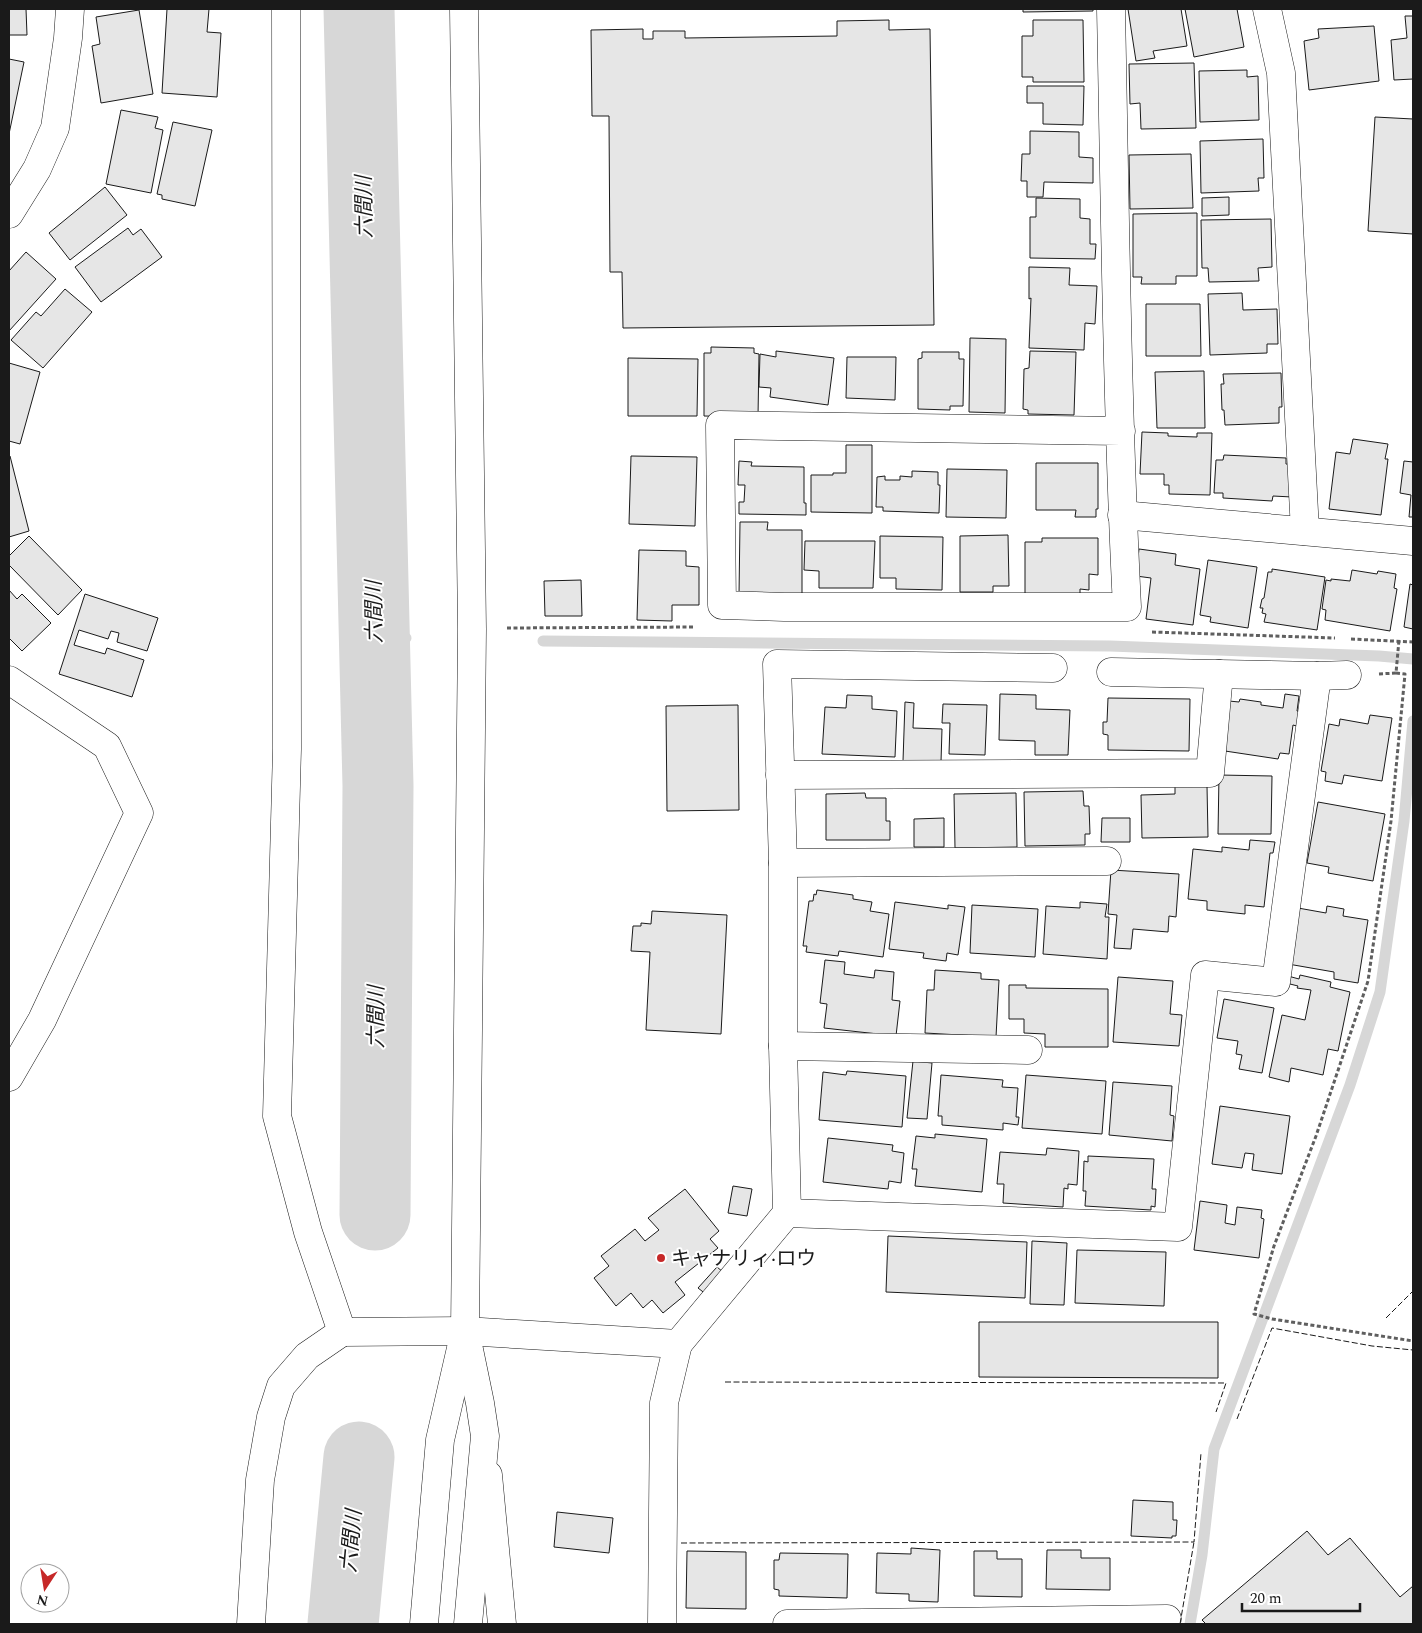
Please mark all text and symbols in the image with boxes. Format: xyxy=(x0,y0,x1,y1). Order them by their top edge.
water label: 六間川 xyxy=(348,173,382,239)
water label: 六間川 xyxy=(358,578,392,644)
water label: 六間川 xyxy=(361,984,393,1049)
place label: キャナリィ·ロウ xyxy=(671,1244,816,1274)
marker: キャナリィ·ロウ xyxy=(655,1252,667,1264)
water label: 六間川 xyxy=(333,1506,371,1574)
north arrow xyxy=(20,1563,70,1613)
scale bar xyxy=(1242,1580,1360,1612)
text: 20 m xyxy=(1250,1587,1282,1610)
text: N xyxy=(35,1589,50,1612)

